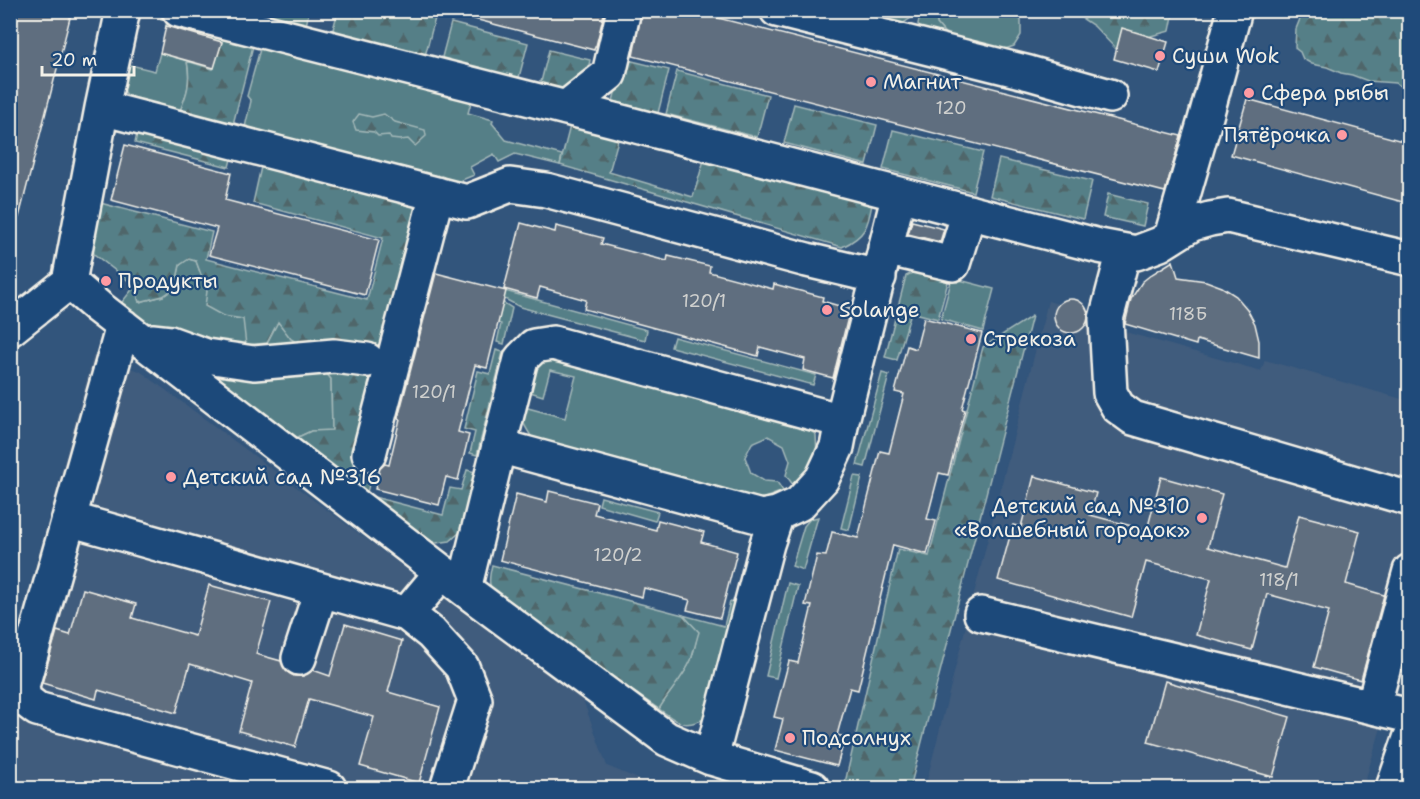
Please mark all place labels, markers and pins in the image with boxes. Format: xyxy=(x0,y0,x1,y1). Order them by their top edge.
place label: Суши Wok xyxy=(1172,42,1280,70)
marker: Суши Wok xyxy=(1153,49,1167,63)
place label: Магнит xyxy=(883,68,962,96)
marker: Магнит xyxy=(864,75,878,89)
place label: Сфера рыбы xyxy=(1261,79,1389,107)
marker: Сфера рыбы xyxy=(1242,86,1256,100)
place label: Пятёрочка xyxy=(1224,121,1330,149)
marker: Пятёрочка xyxy=(1335,128,1349,142)
place label: Продукты xyxy=(118,267,218,295)
marker: Продукты xyxy=(99,274,113,288)
place label: Solange xyxy=(839,296,920,324)
marker: Solange xyxy=(820,303,834,317)
place label: Стрекоза xyxy=(983,325,1076,353)
marker: Стрекоза xyxy=(964,332,978,346)
place label: Детский сад №316 xyxy=(183,463,381,491)
marker: Детский сад №316 xyxy=(164,470,178,484)
place label: Детский сад №310 «Волшебный городок» xyxy=(954,492,1190,544)
marker: Детский сад №310 «Волшебный городок» xyxy=(1195,511,1209,525)
place label: Подсолнух xyxy=(802,724,911,752)
marker: Подсолнух xyxy=(783,731,797,745)

